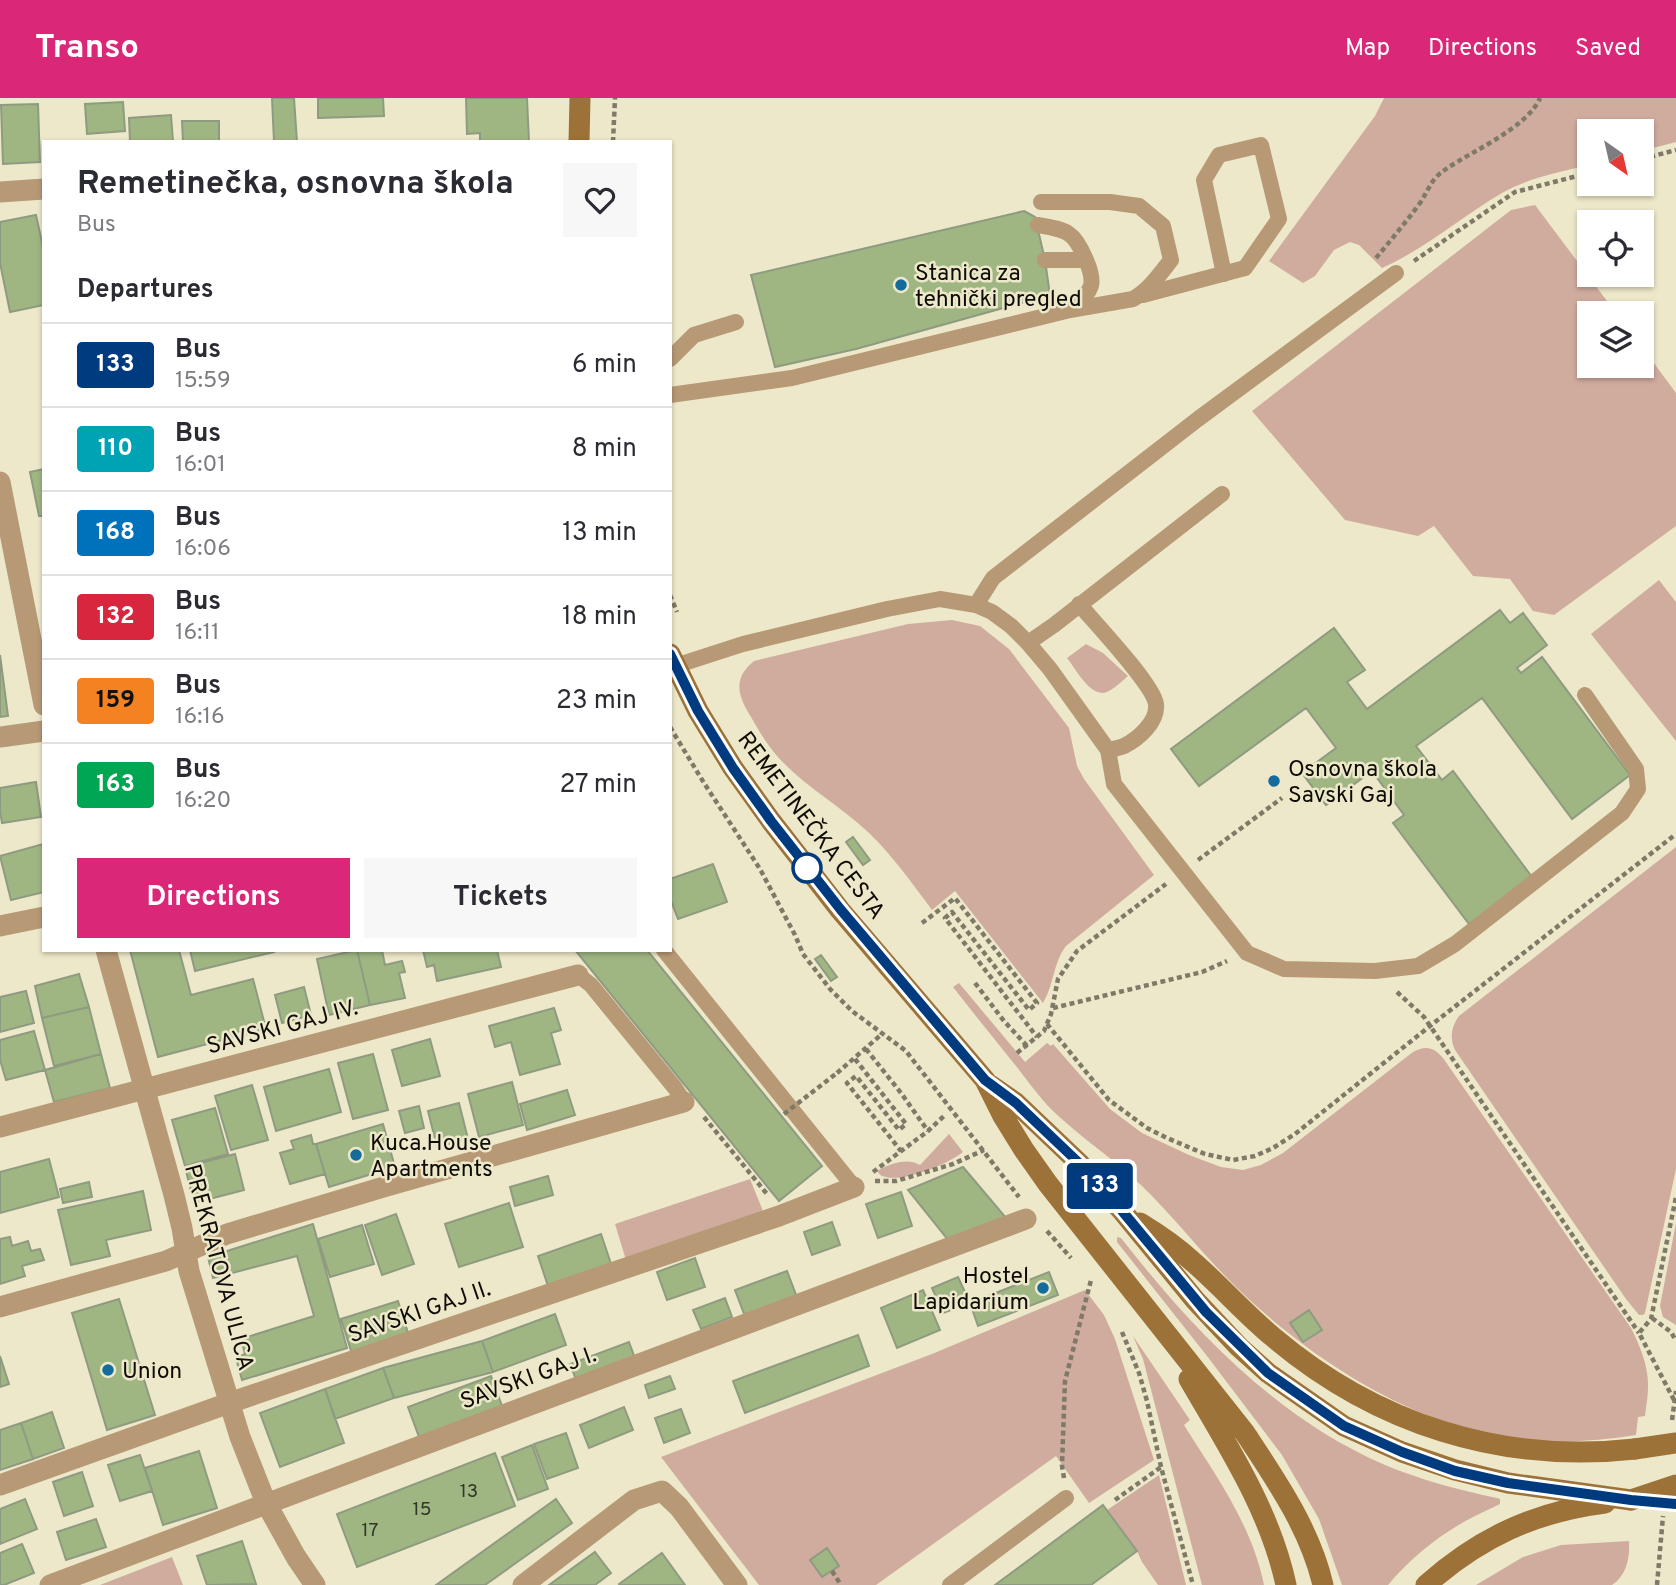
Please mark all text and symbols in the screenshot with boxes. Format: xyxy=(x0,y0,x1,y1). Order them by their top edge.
text: Transo xyxy=(35,28,139,70)
text: Map xyxy=(1345,34,1390,64)
text: Directions xyxy=(1428,34,1537,64)
text: Saved xyxy=(1575,34,1641,64)
north arrow xyxy=(1577,119,1654,196)
map controls xyxy=(1577,119,1654,378)
button: heart xyxy=(563,163,637,237)
text: Remetinečka, osnovna škola xyxy=(77,164,514,206)
button: locate xyxy=(1577,210,1654,287)
text: Bus xyxy=(77,211,116,240)
place label: Stanica za tehnički pregled xyxy=(915,260,1082,315)
text: Departures xyxy=(77,274,214,307)
marker: Stanica za tehnički pregled xyxy=(893,277,909,293)
button: layers xyxy=(1577,301,1654,378)
text: Bus xyxy=(175,334,221,367)
text: 6 min xyxy=(572,349,637,382)
text: 133 xyxy=(96,350,135,380)
text: 15:59 xyxy=(175,367,231,396)
text: Bus xyxy=(175,418,221,451)
text: 8 min xyxy=(572,433,637,466)
text: 110 xyxy=(98,434,133,464)
text: 16:01 xyxy=(175,451,226,480)
text: Bus xyxy=(175,502,221,535)
text: 13 min xyxy=(562,517,637,550)
text: 168 xyxy=(96,518,135,548)
text: 16:06 xyxy=(175,535,231,564)
text: Bus xyxy=(175,586,221,619)
text: 18 min xyxy=(562,601,637,634)
text: 132 xyxy=(96,602,135,632)
text: 16:11 xyxy=(175,619,220,648)
text: Bus xyxy=(175,670,221,703)
text: 23 min xyxy=(556,685,637,718)
text: 159 xyxy=(96,686,135,716)
text: 16:16 xyxy=(175,703,225,732)
street label: REMETINEČKA CESTA xyxy=(730,726,892,926)
text: Bus xyxy=(175,754,221,787)
place label: Osnovna škola Savski Gaj xyxy=(1288,756,1437,811)
text: 27 min xyxy=(559,769,637,802)
text: 163 xyxy=(96,770,135,800)
marker: Osnovna škola Savski Gaj xyxy=(1266,773,1282,789)
text: 16:20 xyxy=(175,787,231,816)
unlabelled marker xyxy=(792,853,822,883)
button: Directions xyxy=(77,858,350,938)
button: Tickets xyxy=(364,858,637,938)
street label: SAVSKI GAJ IV. xyxy=(204,994,361,1063)
place label: Kuca.House Apartments xyxy=(370,1130,493,1185)
marker: Kuca.House Apartments xyxy=(348,1147,364,1163)
street label: PREKRATOVA ULICA xyxy=(176,1161,259,1374)
line badge: 133 xyxy=(1060,1163,1140,1209)
text: 133 xyxy=(1081,1171,1119,1201)
place label: Hostel Lapidarium xyxy=(912,1263,1029,1318)
street label: SAVSKI GAJ II. xyxy=(345,1275,495,1351)
marker: Hostel Lapidarium xyxy=(1035,1280,1051,1296)
street label: SAVSKI GAJ I. xyxy=(457,1341,601,1417)
place label: Union xyxy=(122,1358,182,1387)
marker: Union xyxy=(100,1362,116,1378)
house number: 13 xyxy=(460,1480,478,1504)
house number: 15 xyxy=(413,1498,431,1522)
house number: 17 xyxy=(362,1519,379,1543)

